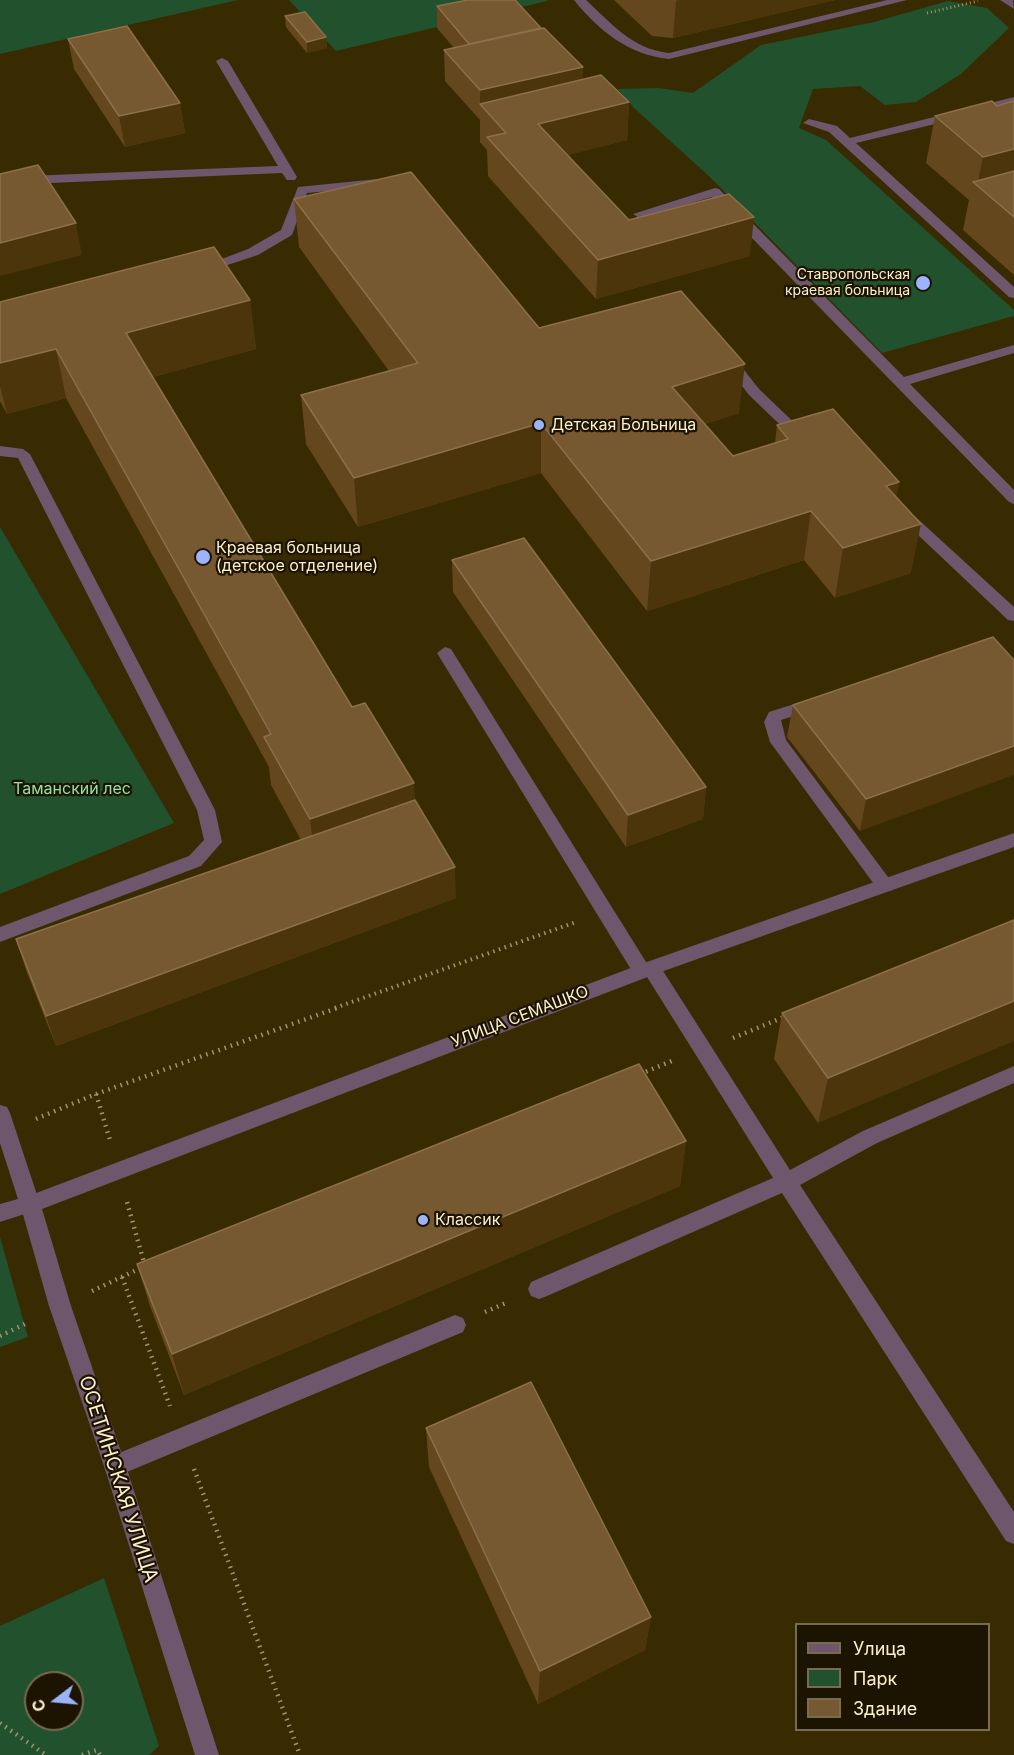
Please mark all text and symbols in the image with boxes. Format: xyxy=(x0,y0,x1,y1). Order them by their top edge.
place label: Ставропольская краевая больница xyxy=(785,267,910,300)
marker: Ставропольская краевая больница xyxy=(914,274,932,292)
place label: Детская Больница xyxy=(551,415,696,435)
marker: Детская Больница xyxy=(532,418,546,432)
place label: Краевая больница (детское отделение) xyxy=(216,538,378,576)
marker: Краевая больница (детское отделение) xyxy=(194,548,212,566)
park label: Таманский лес xyxy=(13,779,131,799)
street label: УЛИЦА СЕМАШКО xyxy=(449,982,591,1052)
place label: Классик xyxy=(435,1210,500,1230)
marker: Классик xyxy=(416,1213,430,1227)
street label: ОСЕТИНСКАЯ УЛИЦА xyxy=(73,1373,163,1585)
legend xyxy=(795,1623,990,1731)
text: Улица xyxy=(853,1638,906,1659)
text: Парк xyxy=(853,1668,897,1689)
north arrow xyxy=(24,1671,84,1731)
text: С xyxy=(27,1697,50,1714)
text: Здание xyxy=(853,1698,917,1719)

